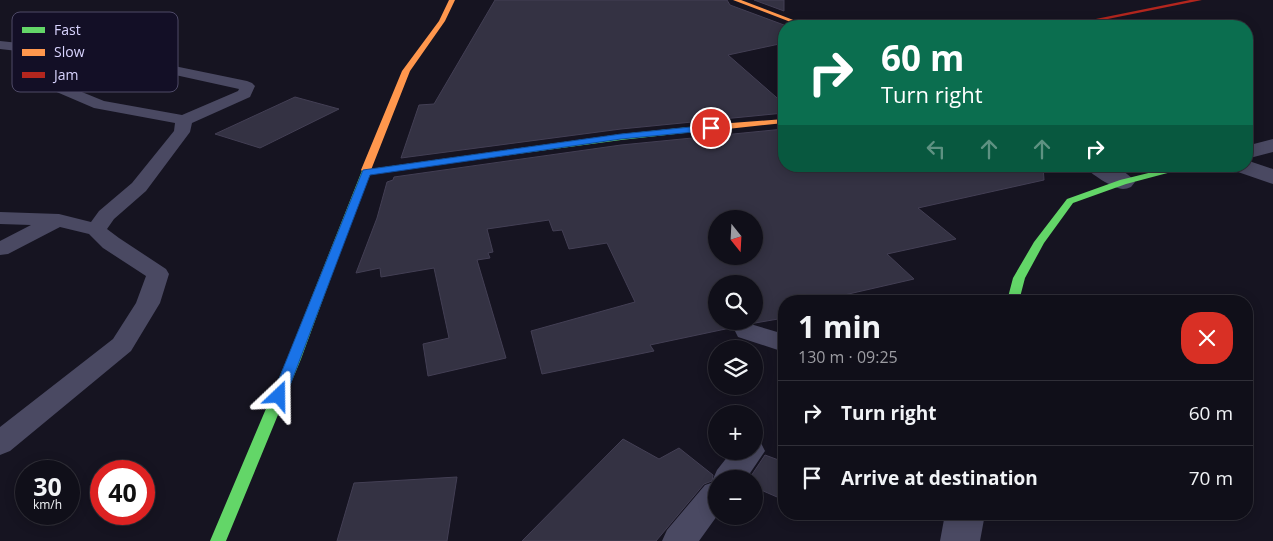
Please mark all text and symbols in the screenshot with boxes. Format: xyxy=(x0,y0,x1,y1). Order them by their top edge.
legend xyxy=(12,12,178,92)
text: Fast xyxy=(54,20,81,39)
text: 60 m xyxy=(881,34,964,81)
icon: right xyxy=(798,40,863,105)
text: Slow xyxy=(54,42,85,61)
text: Jam xyxy=(52,65,79,84)
text: Turn right xyxy=(881,79,983,109)
pin xyxy=(690,107,732,149)
icon: arrive xyxy=(697,114,725,142)
icon: left xyxy=(922,135,950,163)
icon: ahead xyxy=(975,135,1003,163)
icon: ahead xyxy=(1028,135,1056,163)
icon: right xyxy=(1081,135,1109,163)
north arrow xyxy=(708,210,762,265)
map controls xyxy=(708,210,763,525)
button: search xyxy=(708,275,763,330)
text: 1 min xyxy=(798,306,881,347)
button: close xyxy=(1181,312,1233,364)
button: layers xyxy=(708,340,763,395)
text: 130 m · 09:25 xyxy=(798,346,898,368)
position arrow xyxy=(252,369,304,421)
icon: right xyxy=(798,399,826,427)
text: Turn right xyxy=(841,400,936,426)
text: 60 m xyxy=(1189,400,1233,426)
button: + xyxy=(708,405,763,460)
speed limit sign: 40 xyxy=(90,460,155,525)
icon: arrive xyxy=(798,464,826,492)
text: Arrive at destination xyxy=(841,465,1038,491)
text: 70 m xyxy=(1189,465,1233,491)
text: 30 xyxy=(33,469,62,503)
button: − xyxy=(708,470,763,525)
text: km/h xyxy=(33,496,62,513)

